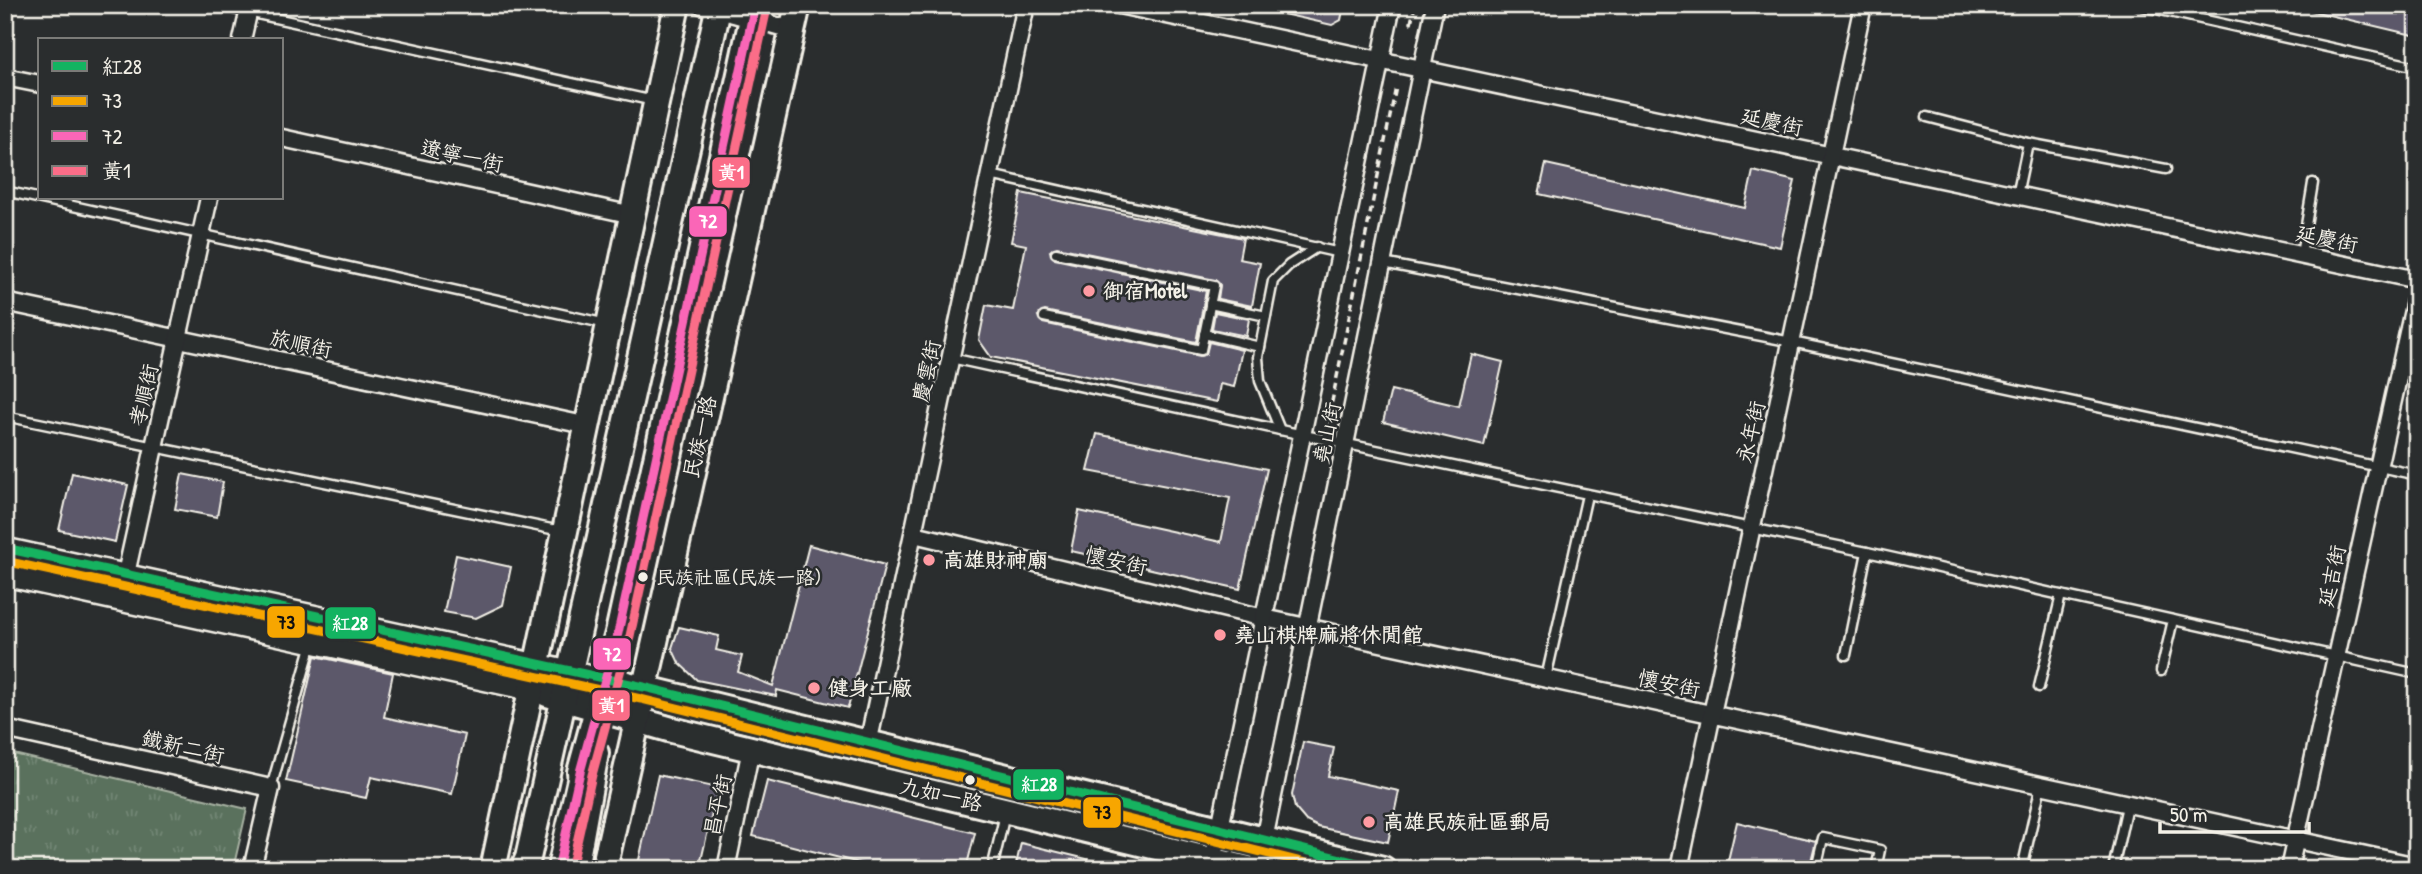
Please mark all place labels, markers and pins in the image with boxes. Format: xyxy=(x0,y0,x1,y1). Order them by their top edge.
place label: 御宿Motel xyxy=(1103,276,1188,305)
marker: 御宿Motel xyxy=(1081,283,1097,299)
place label: 高雄財神廟 xyxy=(943,545,1048,574)
marker: 高雄財神廟 xyxy=(921,552,937,568)
place label: 民族社區(民族一路) xyxy=(656,564,821,590)
marker: 民族社區(民族一路) xyxy=(636,570,650,584)
place label: 堯山棋牌麻將休閒館 xyxy=(1234,620,1423,649)
marker: 堯山棋牌麻將休閒館 xyxy=(1212,627,1228,643)
place label: 健身工廠 xyxy=(828,673,912,702)
marker: 健身工廠 xyxy=(806,680,822,696)
unlabelled marker xyxy=(963,773,977,787)
place label: 高雄民族社區郵局 xyxy=(1383,807,1551,836)
marker: 高雄民族社區郵局 xyxy=(1361,814,1377,830)

